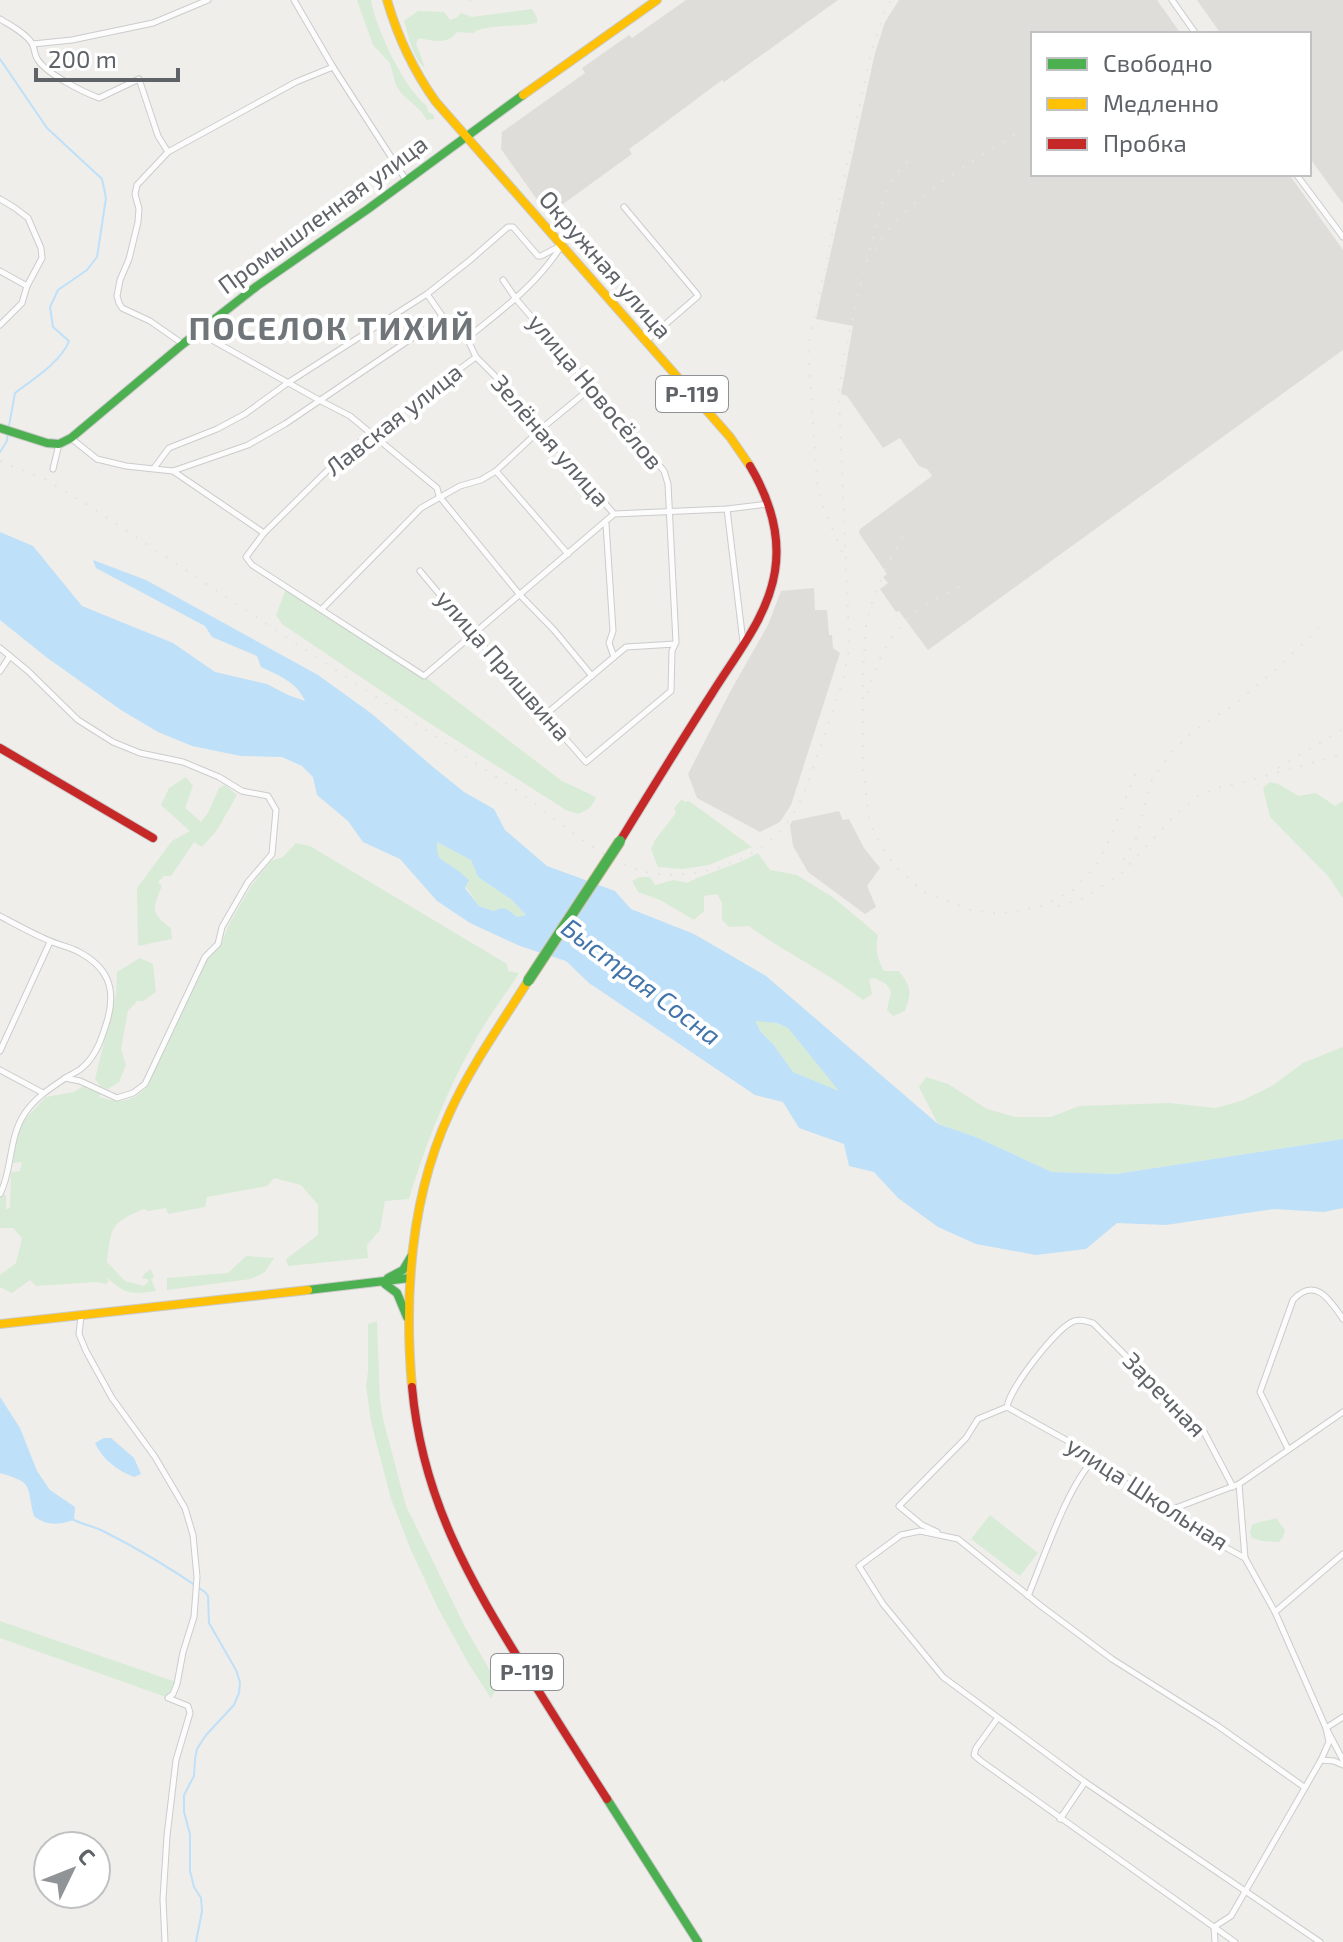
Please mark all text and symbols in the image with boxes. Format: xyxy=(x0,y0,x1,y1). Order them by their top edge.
scale bar xyxy=(36,32,178,82)
legend xyxy=(1031,32,1311,176)
text: 200 m xyxy=(48,44,117,73)
text: Свободно xyxy=(1103,48,1213,77)
text: Медленно xyxy=(1103,88,1219,117)
street label: Промышленная улица xyxy=(212,128,433,300)
text: Пробка xyxy=(1103,128,1187,157)
street label: Окружная улица xyxy=(533,184,678,345)
street label: улица Новосёлов xyxy=(522,307,670,475)
district label: ПОСЕЛОК ТИХИЙ xyxy=(188,308,476,346)
street label: Лавская улица xyxy=(319,356,468,482)
street label: Зелёная улица xyxy=(485,368,616,513)
road number: Р-119 xyxy=(656,376,728,412)
street label: улица Пришвина xyxy=(430,584,578,747)
water label: Быстрая Сосна xyxy=(556,911,728,1051)
street label: Заречная xyxy=(1118,1346,1212,1442)
street label: улица Школьная xyxy=(1061,1430,1234,1557)
road number: Р-119 xyxy=(491,1654,563,1690)
north arrow xyxy=(32,1830,112,1910)
text: С xyxy=(73,1842,101,1869)

